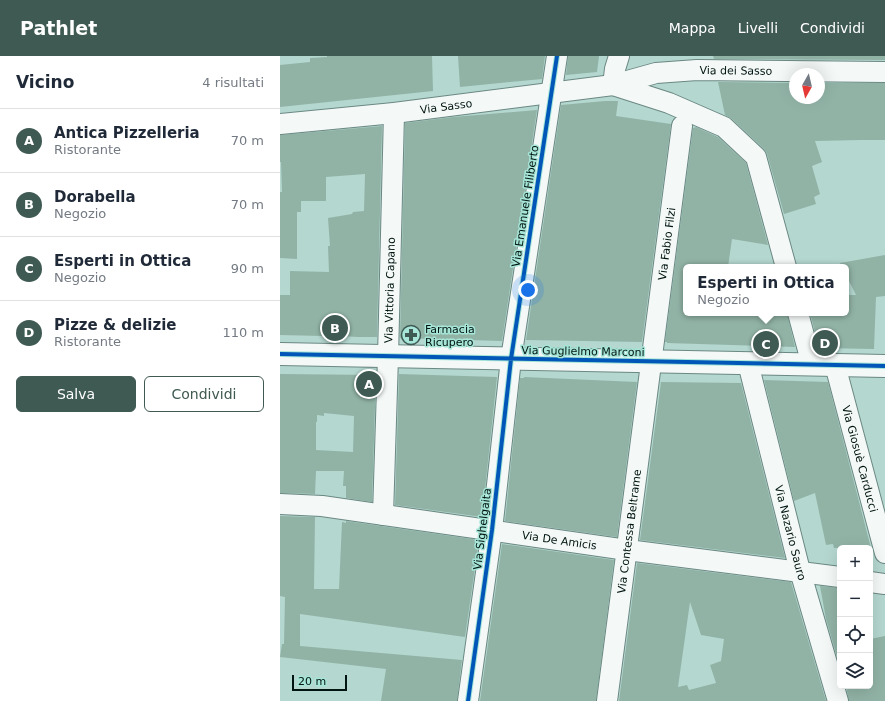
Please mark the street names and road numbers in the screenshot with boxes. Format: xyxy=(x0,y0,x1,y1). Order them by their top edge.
street label: Via dei Sasso xyxy=(699,64,773,78)
street label: Via Sasso xyxy=(419,97,473,117)
street label: Via Emanuele Filiberto xyxy=(509,144,542,268)
street label: Via Fabio Filzi xyxy=(656,207,678,281)
street label: Via Vittoria Capano xyxy=(382,237,398,343)
street label: Via Guglielmo Marconi xyxy=(521,344,645,359)
street label: Via Giosuè Carducci xyxy=(839,404,880,514)
street label: Via Contessa Beltrame xyxy=(615,468,644,594)
street label: Via Nazario Sauro xyxy=(772,484,808,582)
street label: Via Sighelgaita xyxy=(471,487,494,571)
street label: Via De Amicis xyxy=(521,529,598,553)

